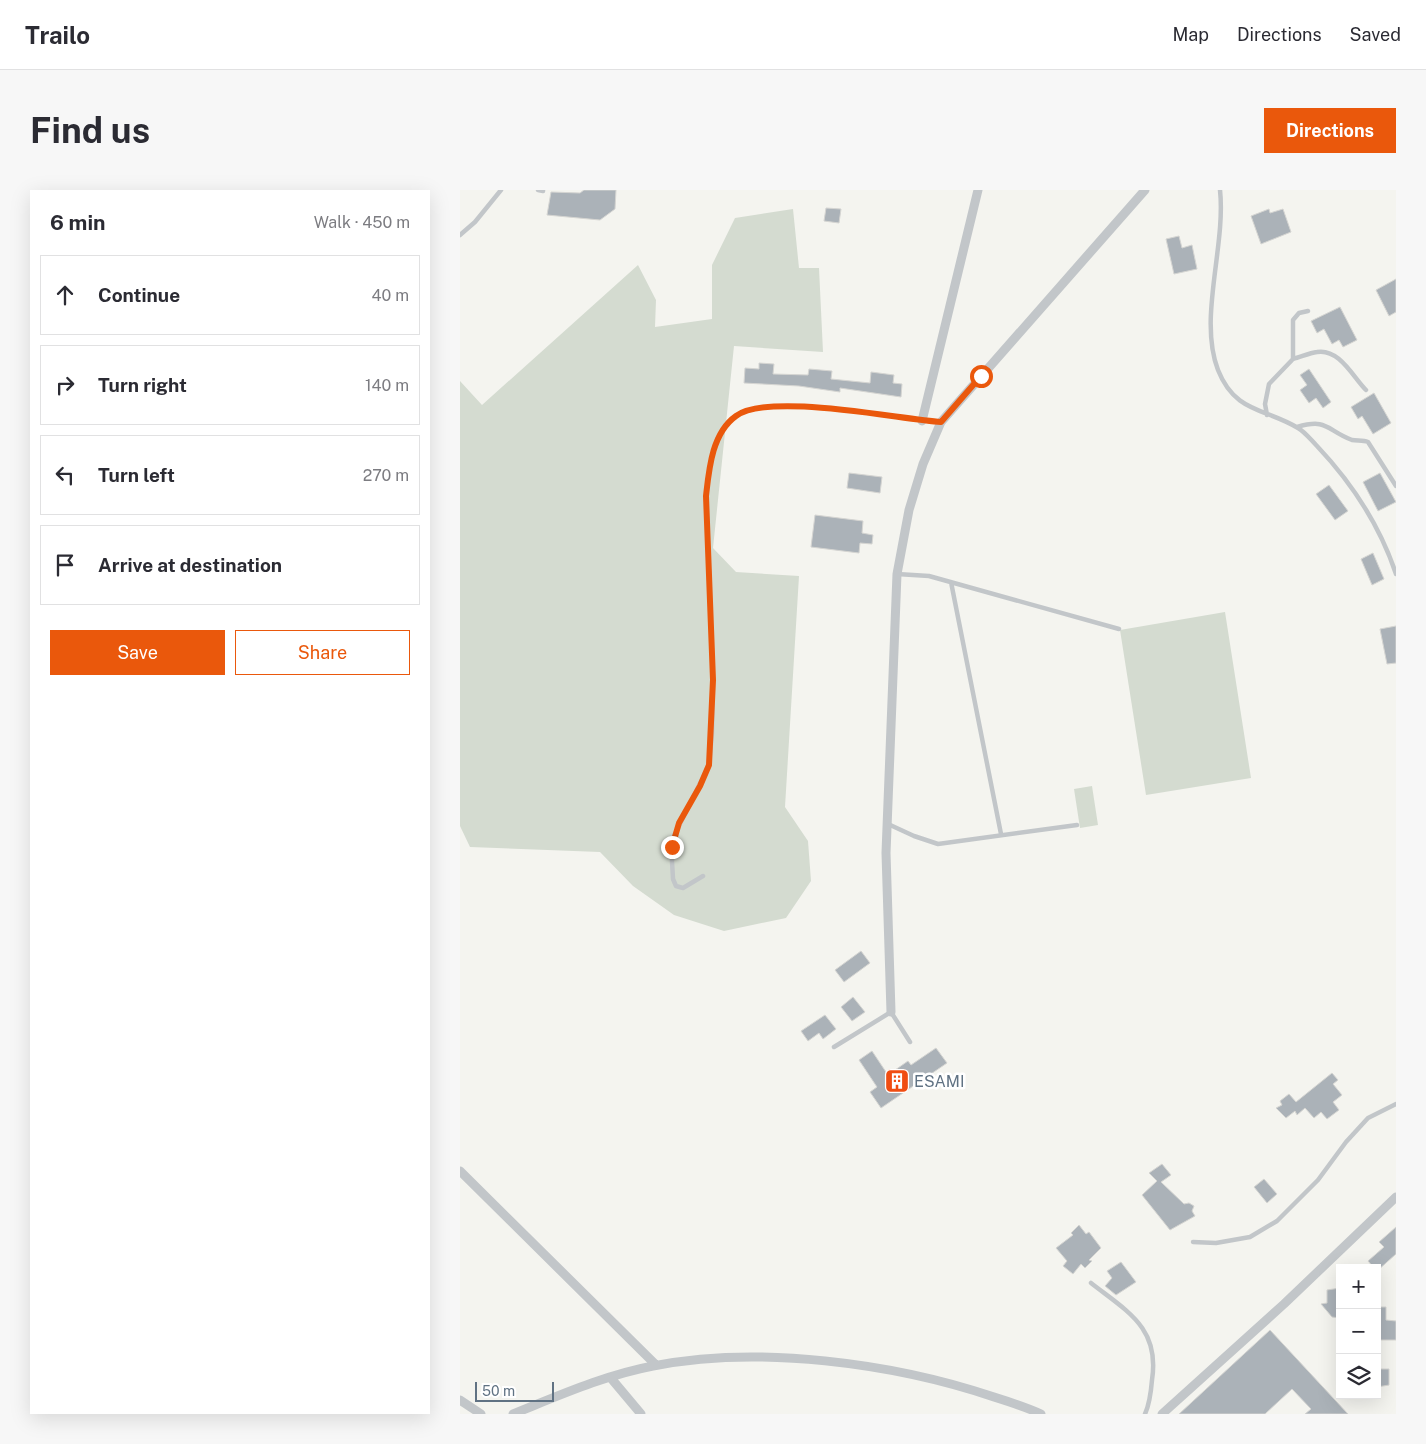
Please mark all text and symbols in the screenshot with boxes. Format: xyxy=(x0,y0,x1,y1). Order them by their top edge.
text: Trailo xyxy=(25,21,90,49)
text: Map xyxy=(1172,24,1209,45)
text: Directions xyxy=(1237,24,1322,45)
text: Saved xyxy=(1350,24,1401,45)
button: Directions xyxy=(1264,108,1396,153)
text: Find us xyxy=(30,110,150,151)
text: 6 min xyxy=(50,210,106,235)
text: Walk · 450 m xyxy=(314,213,410,232)
icon: ahead xyxy=(51,281,79,309)
text: Continue xyxy=(98,284,180,306)
text: 40 m xyxy=(371,286,409,305)
route start xyxy=(970,365,993,388)
icon: right xyxy=(51,371,79,399)
text: Turn right xyxy=(98,374,187,396)
text: 140 m xyxy=(365,376,409,395)
icon: left xyxy=(51,461,79,489)
text: Turn left xyxy=(98,464,175,486)
text: 270 m xyxy=(363,466,409,485)
icon: arrive xyxy=(51,551,79,579)
text: Arrive at destination xyxy=(98,554,282,576)
button: Save xyxy=(50,630,225,675)
button: Share xyxy=(235,630,410,675)
route end xyxy=(661,836,684,859)
building icon: ESAMI xyxy=(884,1068,910,1094)
place label: ESAMI xyxy=(914,1072,965,1091)
map controls xyxy=(1336,1264,1381,1399)
button: + xyxy=(1336,1264,1381,1309)
button: − xyxy=(1336,1309,1381,1354)
button: layers xyxy=(1336,1354,1381,1399)
scale bar xyxy=(475,1379,554,1402)
text: 50 m xyxy=(482,1383,515,1399)

